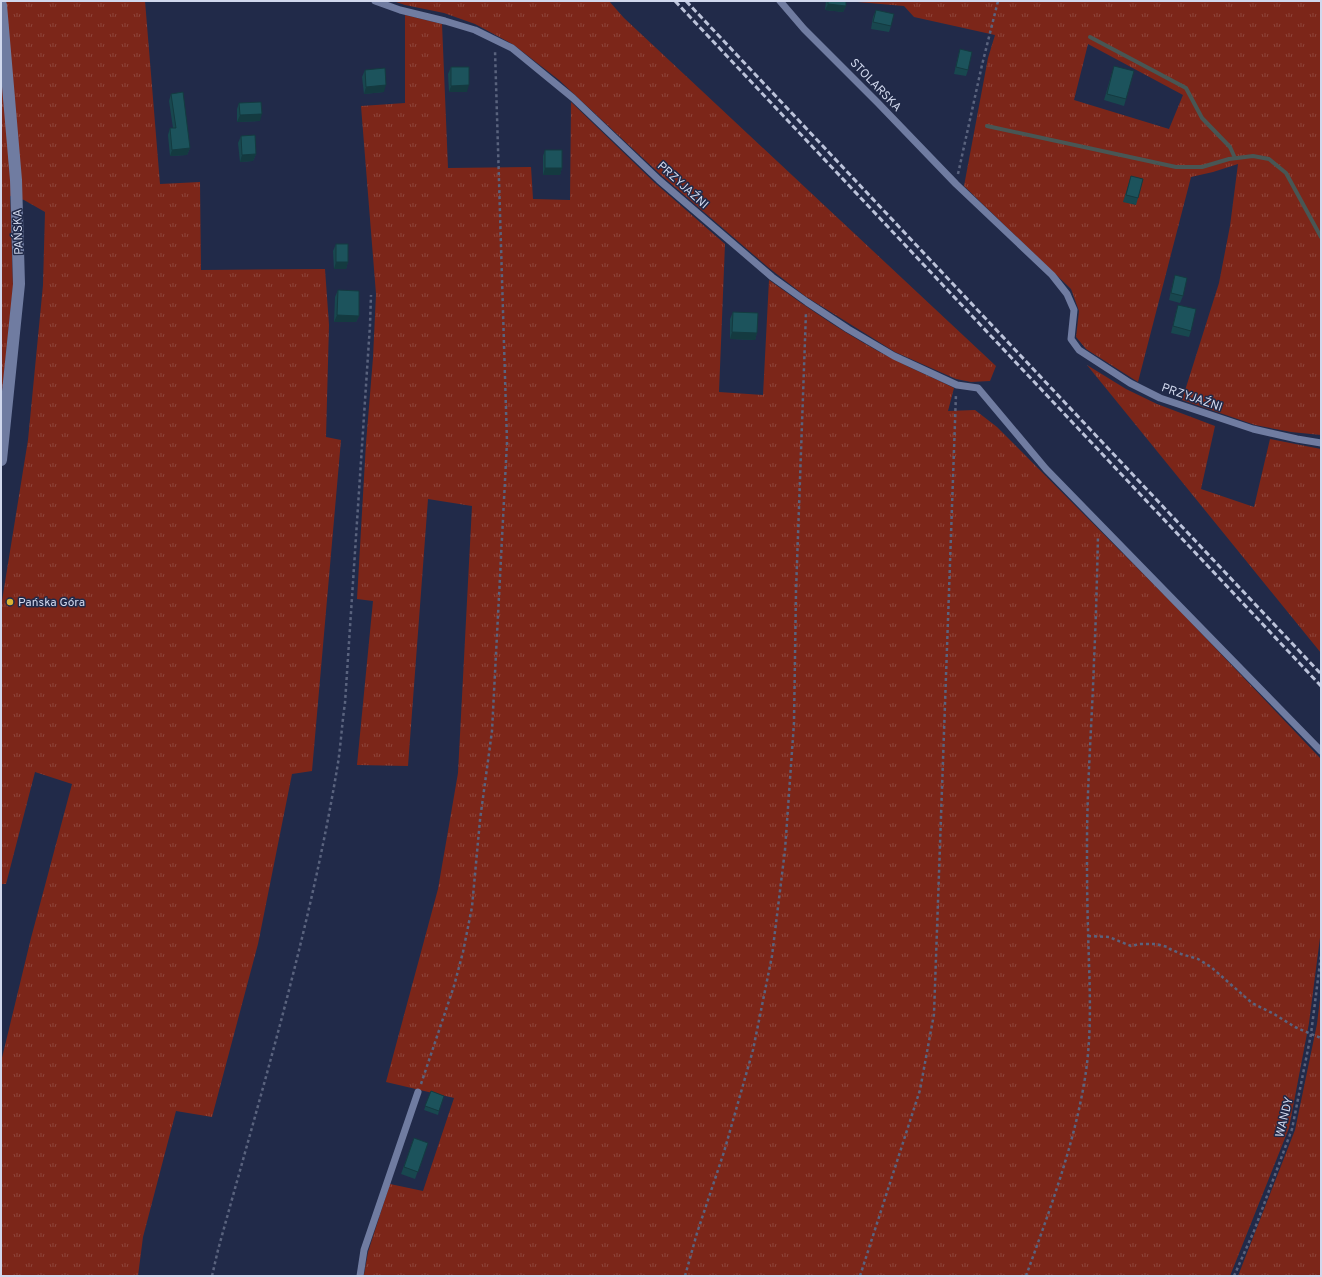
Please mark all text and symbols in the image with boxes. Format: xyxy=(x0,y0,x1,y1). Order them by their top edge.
street label: STOLARSKA xyxy=(846,56,905,116)
street label: PRZYJAŹNI xyxy=(653,159,711,213)
street label: PAŃSKA xyxy=(10,209,28,255)
street label: PRZYJAŹNI xyxy=(1159,380,1224,416)
place label: Pańska Góra xyxy=(18,595,85,611)
marker: Pańska Góra xyxy=(5,597,15,607)
street label: WANDY xyxy=(1272,1095,1298,1139)

